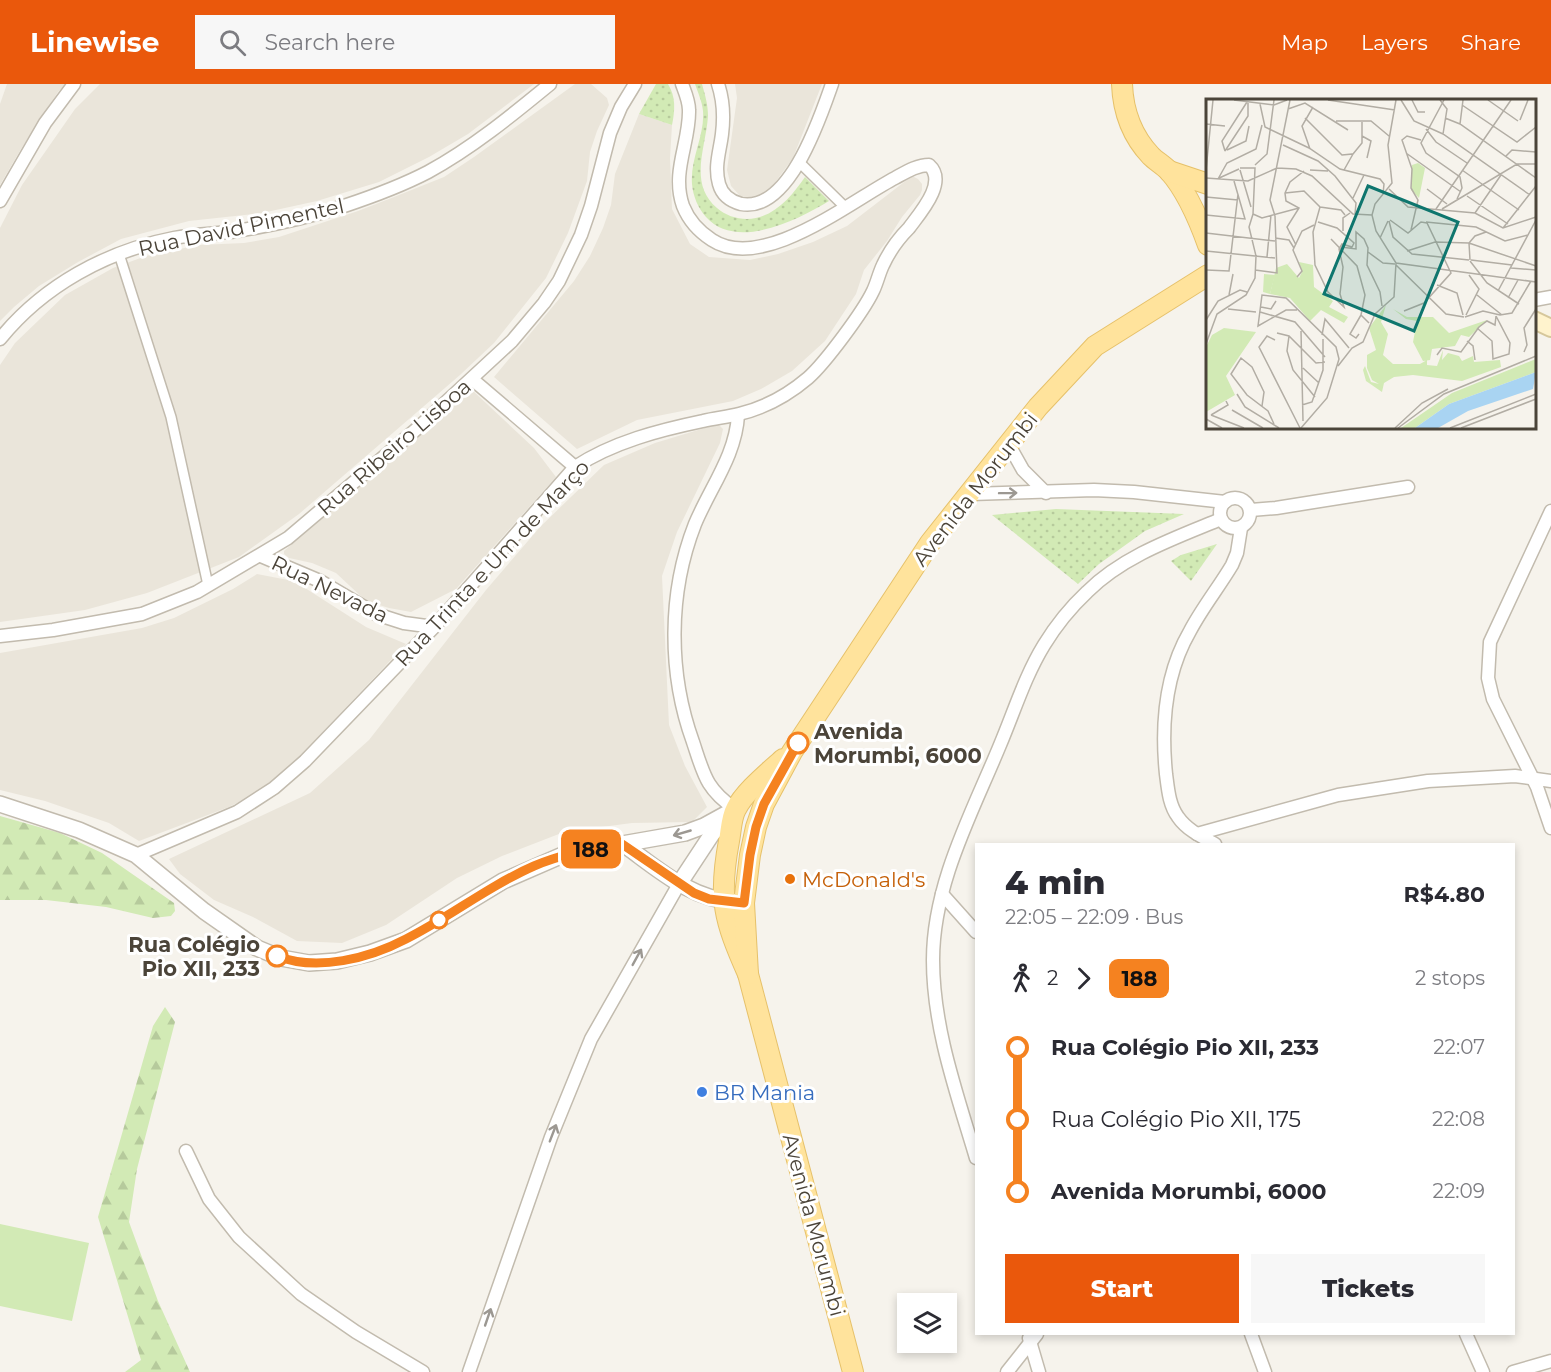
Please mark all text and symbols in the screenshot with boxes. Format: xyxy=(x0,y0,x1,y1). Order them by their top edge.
search box xyxy=(195,15,615,69)
text: Linewise xyxy=(30,25,159,59)
icon: search xyxy=(216,26,249,59)
text: Search here xyxy=(264,29,395,56)
text: Map xyxy=(1281,30,1328,55)
text: Layers xyxy=(1361,30,1428,55)
text: Share xyxy=(1461,30,1521,55)
inset map xyxy=(1206,99,1536,429)
street label: Rua David Pimentel xyxy=(136,193,346,261)
street label: Rua Ribeiro Lisboa xyxy=(312,373,476,521)
street label: Avenida Morumbi xyxy=(907,407,1043,571)
street label: Rua Trinta e Um de Março xyxy=(390,454,594,672)
one-way arrow xyxy=(998,487,1018,499)
street label: Rua Nevada xyxy=(268,550,392,628)
place label: Avenida Morumbi, 6000 xyxy=(813,719,982,768)
marker: Avenida Morumbi, 6000 xyxy=(787,732,809,754)
one-way arrow xyxy=(673,828,692,839)
line badge: 188 xyxy=(556,830,626,868)
text: 188 xyxy=(573,837,609,862)
text: 4 min xyxy=(1005,862,1106,902)
place label: McDonald's xyxy=(802,867,925,892)
marker: McDonald's xyxy=(783,872,797,886)
text: R$4.80 xyxy=(1404,881,1485,908)
text: 22:05 – 22:09 · Bus xyxy=(1005,905,1183,929)
unlabelled marker xyxy=(430,911,448,929)
place label: Rua Colégio Pio XII, 233 xyxy=(128,932,260,981)
marker: Rua Colégio Pio XII, 233 xyxy=(266,945,288,967)
one-way arrow xyxy=(631,949,643,966)
icon: walk xyxy=(1005,962,1038,995)
icon: forward xyxy=(1067,962,1100,995)
text: 2 xyxy=(1047,966,1058,990)
text: 188 xyxy=(1121,966,1157,991)
text: 2 stops xyxy=(1415,966,1485,990)
text: Rua Colégio Pio XII, 233 xyxy=(1051,1034,1319,1061)
text: 22:07 xyxy=(1433,1035,1485,1059)
place label: BR Mania xyxy=(714,1080,815,1105)
marker: BR Mania xyxy=(695,1085,709,1099)
text: Rua Colégio Pio XII, 175 xyxy=(1051,1106,1301,1133)
text: 22:08 xyxy=(1432,1107,1485,1131)
one-way arrow xyxy=(548,1124,559,1143)
street label: Avenida Morumbi xyxy=(778,1131,850,1319)
text: Avenida Morumbi, 6000 xyxy=(1051,1178,1327,1205)
text: 22:09 xyxy=(1433,1179,1485,1203)
button: Start xyxy=(1005,1254,1239,1323)
button: Tickets xyxy=(1251,1254,1485,1323)
map controls xyxy=(897,1293,957,1353)
button: layers xyxy=(897,1293,957,1353)
one-way arrow xyxy=(484,1308,495,1327)

